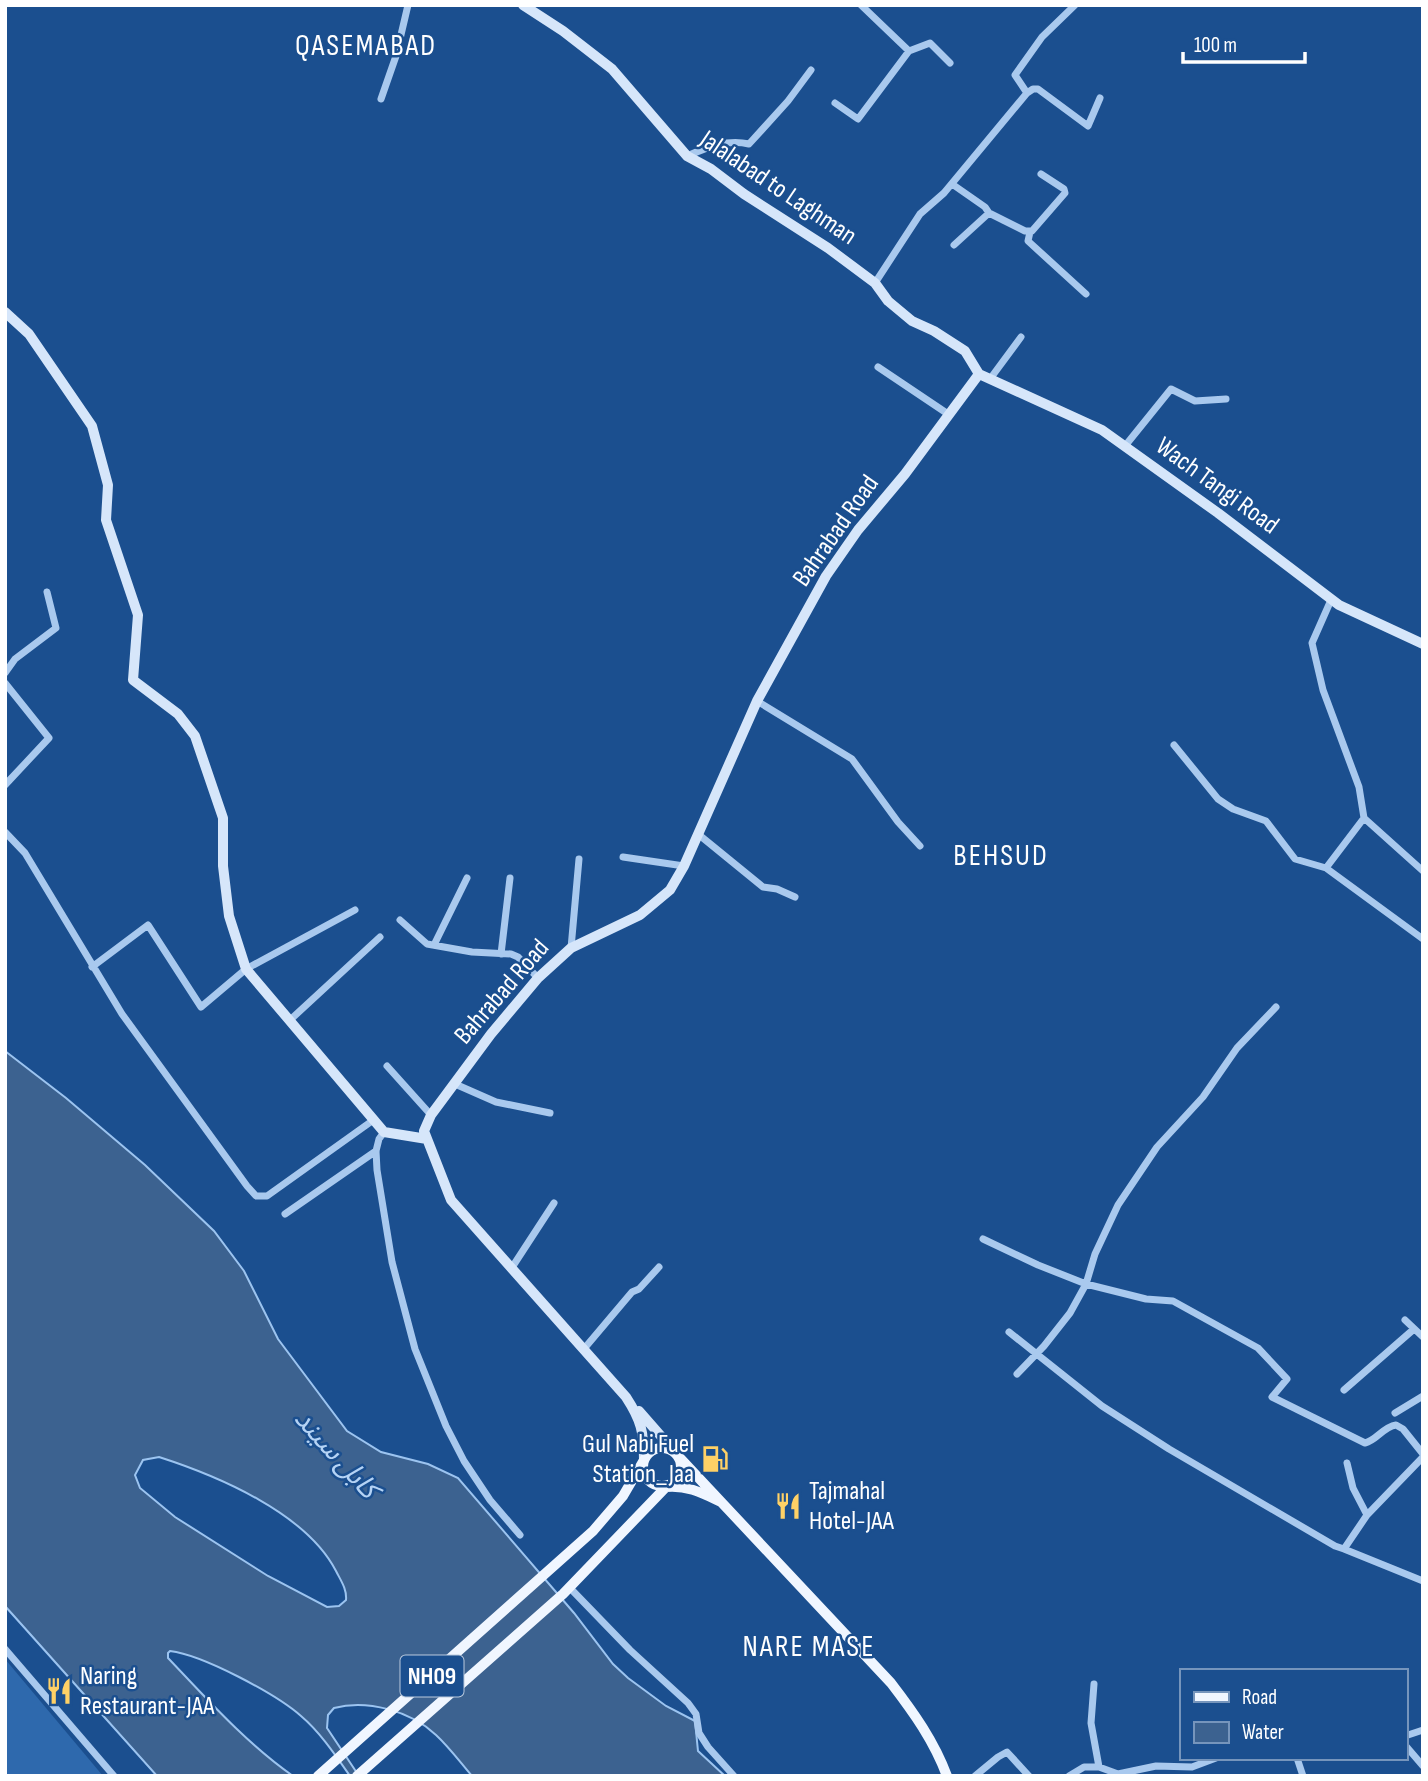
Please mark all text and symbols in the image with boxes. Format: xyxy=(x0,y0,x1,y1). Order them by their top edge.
scale bar xyxy=(1183,21,1306,65)
district label: QASEMABAD xyxy=(295,28,437,64)
text: 100 m xyxy=(1194,33,1237,58)
street label: Jalalabad to Laghman xyxy=(693,124,862,252)
street label: Wach Tangi Road xyxy=(1149,431,1285,541)
street label: Bahrabad Road xyxy=(786,469,886,593)
district label: BEHSUD xyxy=(953,838,1049,874)
street label: Bahrabad Road xyxy=(448,933,556,1051)
water label: کابل سيند xyxy=(287,1402,388,1510)
place label: Gul Nabi Fuel Station_Jaa xyxy=(582,1429,694,1490)
fuel station icon: Gul Nabi Fuel Station_Jaa xyxy=(700,1444,730,1474)
place label: Tajmahal Hotel-JAA xyxy=(809,1476,895,1537)
restaurant icon: Tajmahal Hotel-JAA xyxy=(773,1491,803,1521)
district label: NARE MASE xyxy=(743,1629,876,1665)
road number: NH09 xyxy=(400,1656,464,1696)
place label: Naring Restaurant-JAA xyxy=(80,1661,215,1722)
legend xyxy=(1180,1669,1407,1760)
restaurant icon: Naring Restaurant-JAA xyxy=(44,1676,74,1706)
text: Road xyxy=(1242,1685,1277,1710)
text: Water xyxy=(1242,1720,1284,1745)

